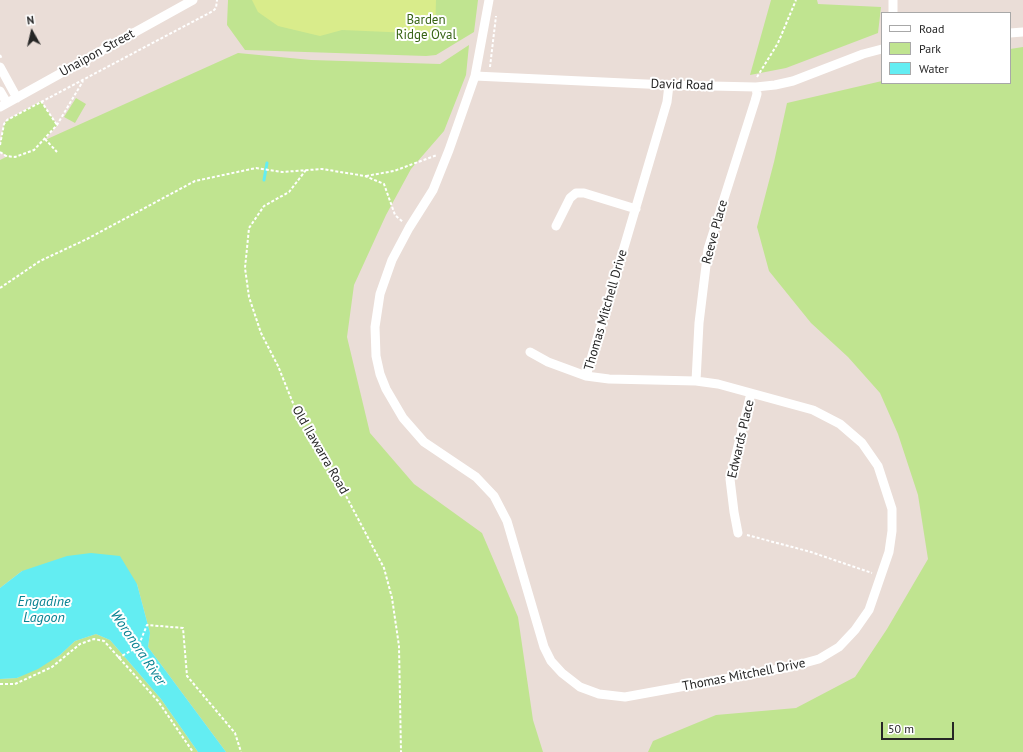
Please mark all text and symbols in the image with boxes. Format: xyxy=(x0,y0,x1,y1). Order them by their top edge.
north arrow xyxy=(12,12,52,52)
park label: Barden Ridge Oval xyxy=(396,12,456,43)
legend xyxy=(881,12,1011,84)
text: N xyxy=(26,13,35,28)
text: Road xyxy=(919,21,944,36)
street label: Unaipon Street xyxy=(57,26,137,80)
text: Park xyxy=(919,41,941,56)
text: Water xyxy=(919,61,949,76)
street label: David Road xyxy=(650,76,714,94)
street label: Reeve Place xyxy=(699,198,731,266)
street label: Thomas Mitchell Drive xyxy=(581,248,631,372)
street label: Edwards Place xyxy=(724,398,758,480)
street label: Old Ilawarra Road xyxy=(288,403,352,497)
water label: Engadine Lagoon xyxy=(18,594,70,626)
water label: Woronora River xyxy=(107,607,169,689)
street label: Thomas Mitchell Drive xyxy=(681,655,807,695)
scale bar xyxy=(883,714,956,740)
text: 50 m xyxy=(888,721,914,736)

